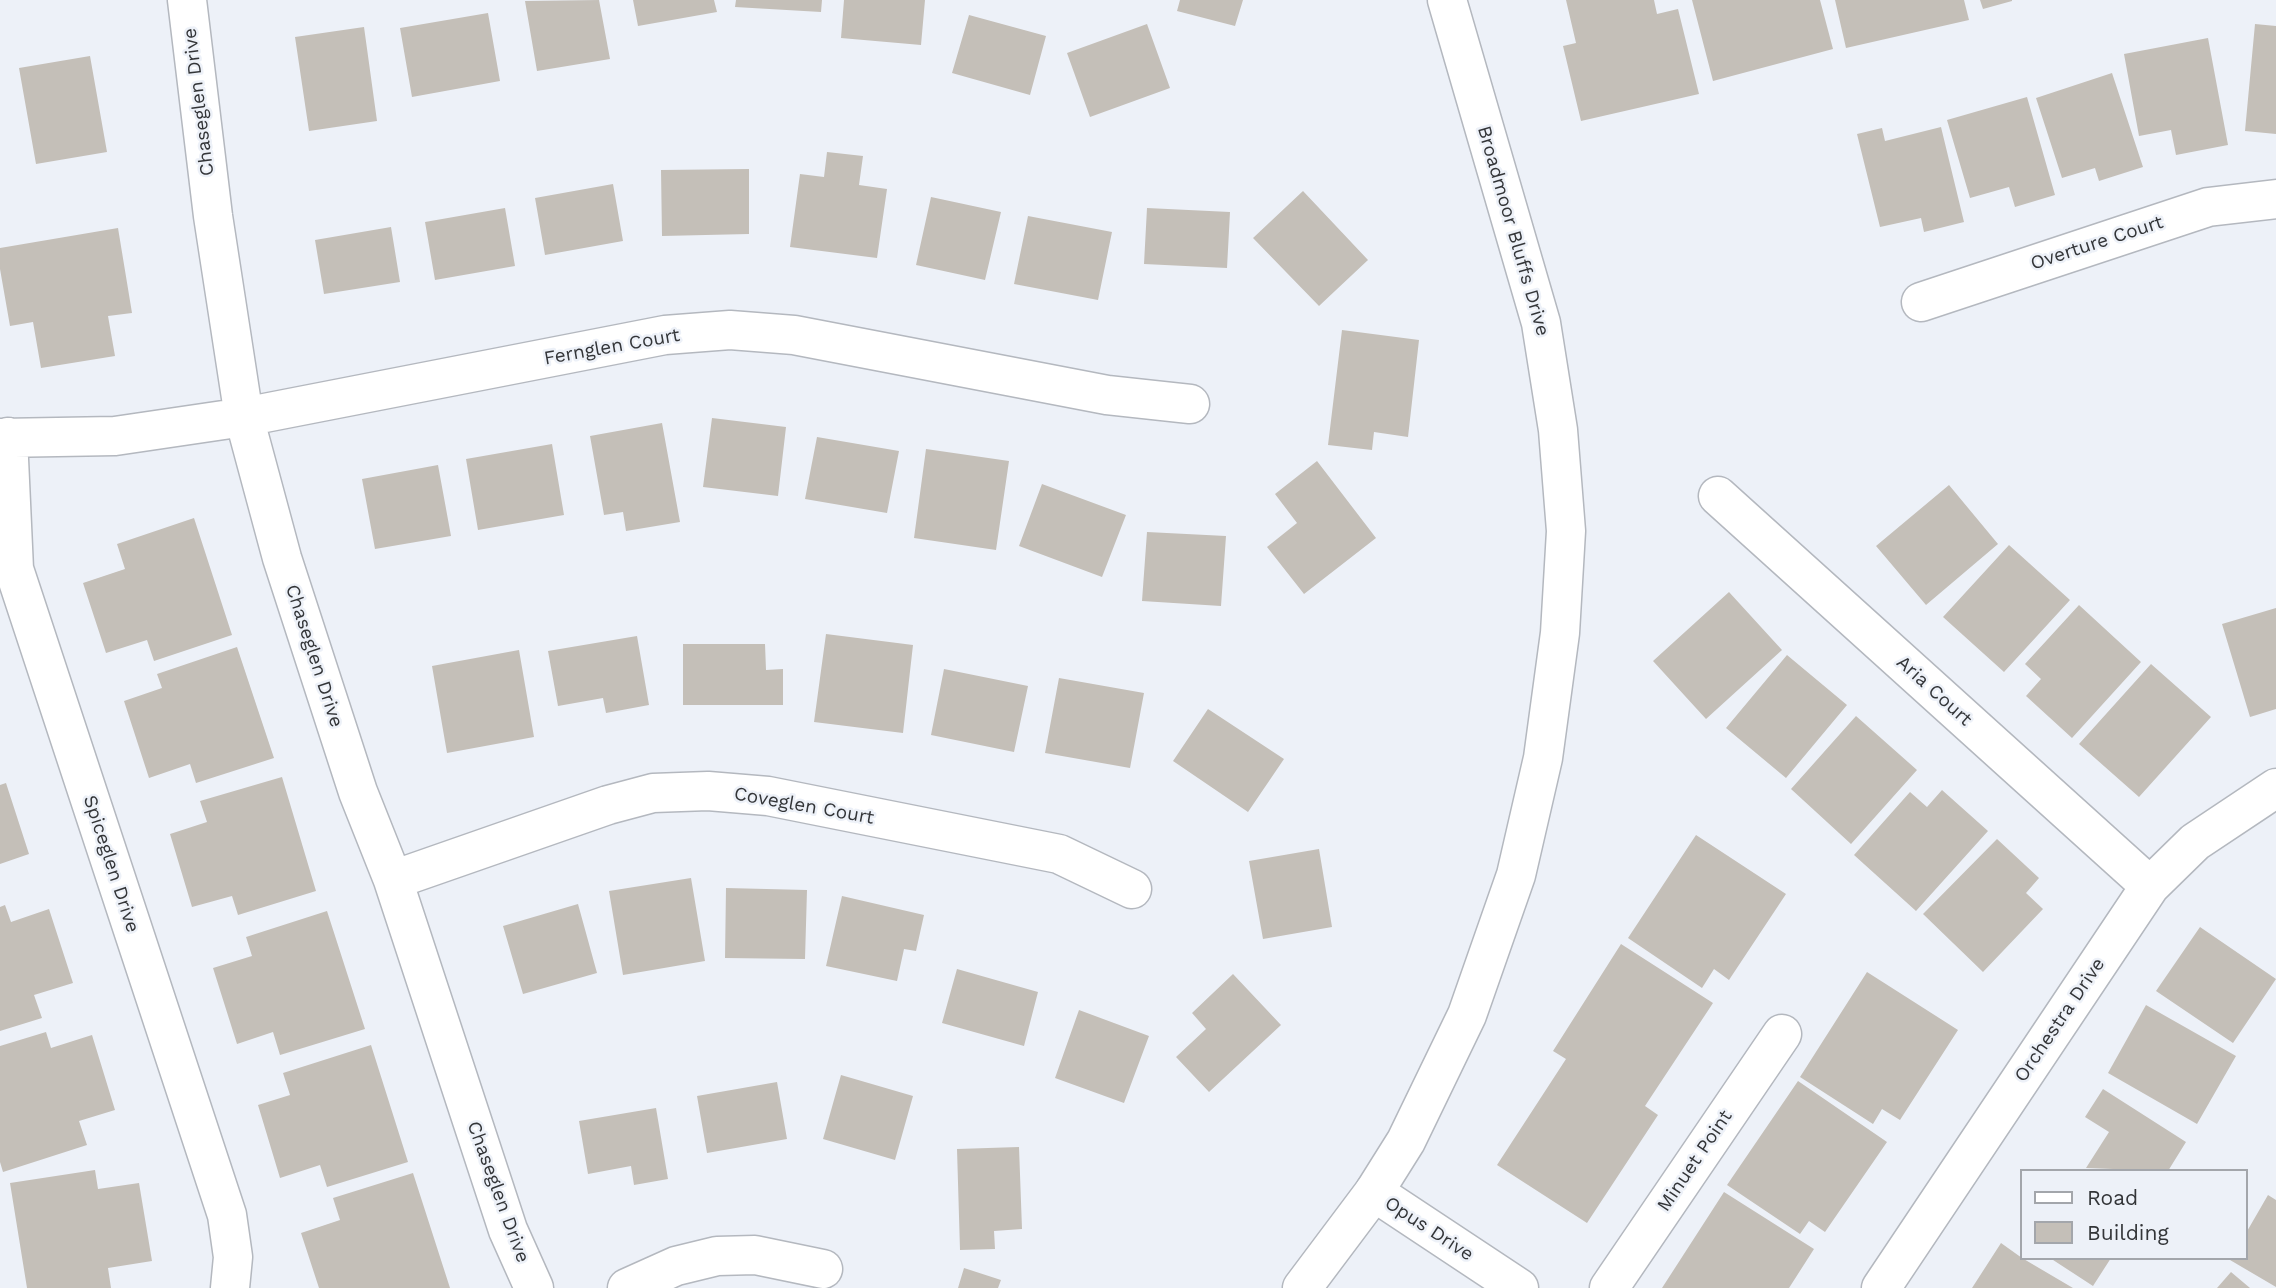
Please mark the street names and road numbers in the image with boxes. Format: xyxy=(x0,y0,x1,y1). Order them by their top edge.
street label: Chaseglen Drive xyxy=(179,27,219,177)
street label: Broadmoor Bluffs Drive xyxy=(1472,123,1554,339)
street label: Overture Court xyxy=(2028,211,2166,275)
street label: Fernglen Court xyxy=(542,324,682,370)
street label: Chaseglen Drive xyxy=(280,582,348,730)
street label: Aria Court xyxy=(1891,651,1977,731)
street label: Coveglen Court xyxy=(732,782,876,830)
street label: Spiceglen Drive xyxy=(78,792,144,936)
street label: Orchestra Drive xyxy=(2010,954,2110,1086)
street label: Minuet Point xyxy=(1653,1106,1737,1216)
street label: Chaseglen Drive xyxy=(462,1118,534,1266)
street label: Opus Drive xyxy=(1380,1192,1478,1266)

